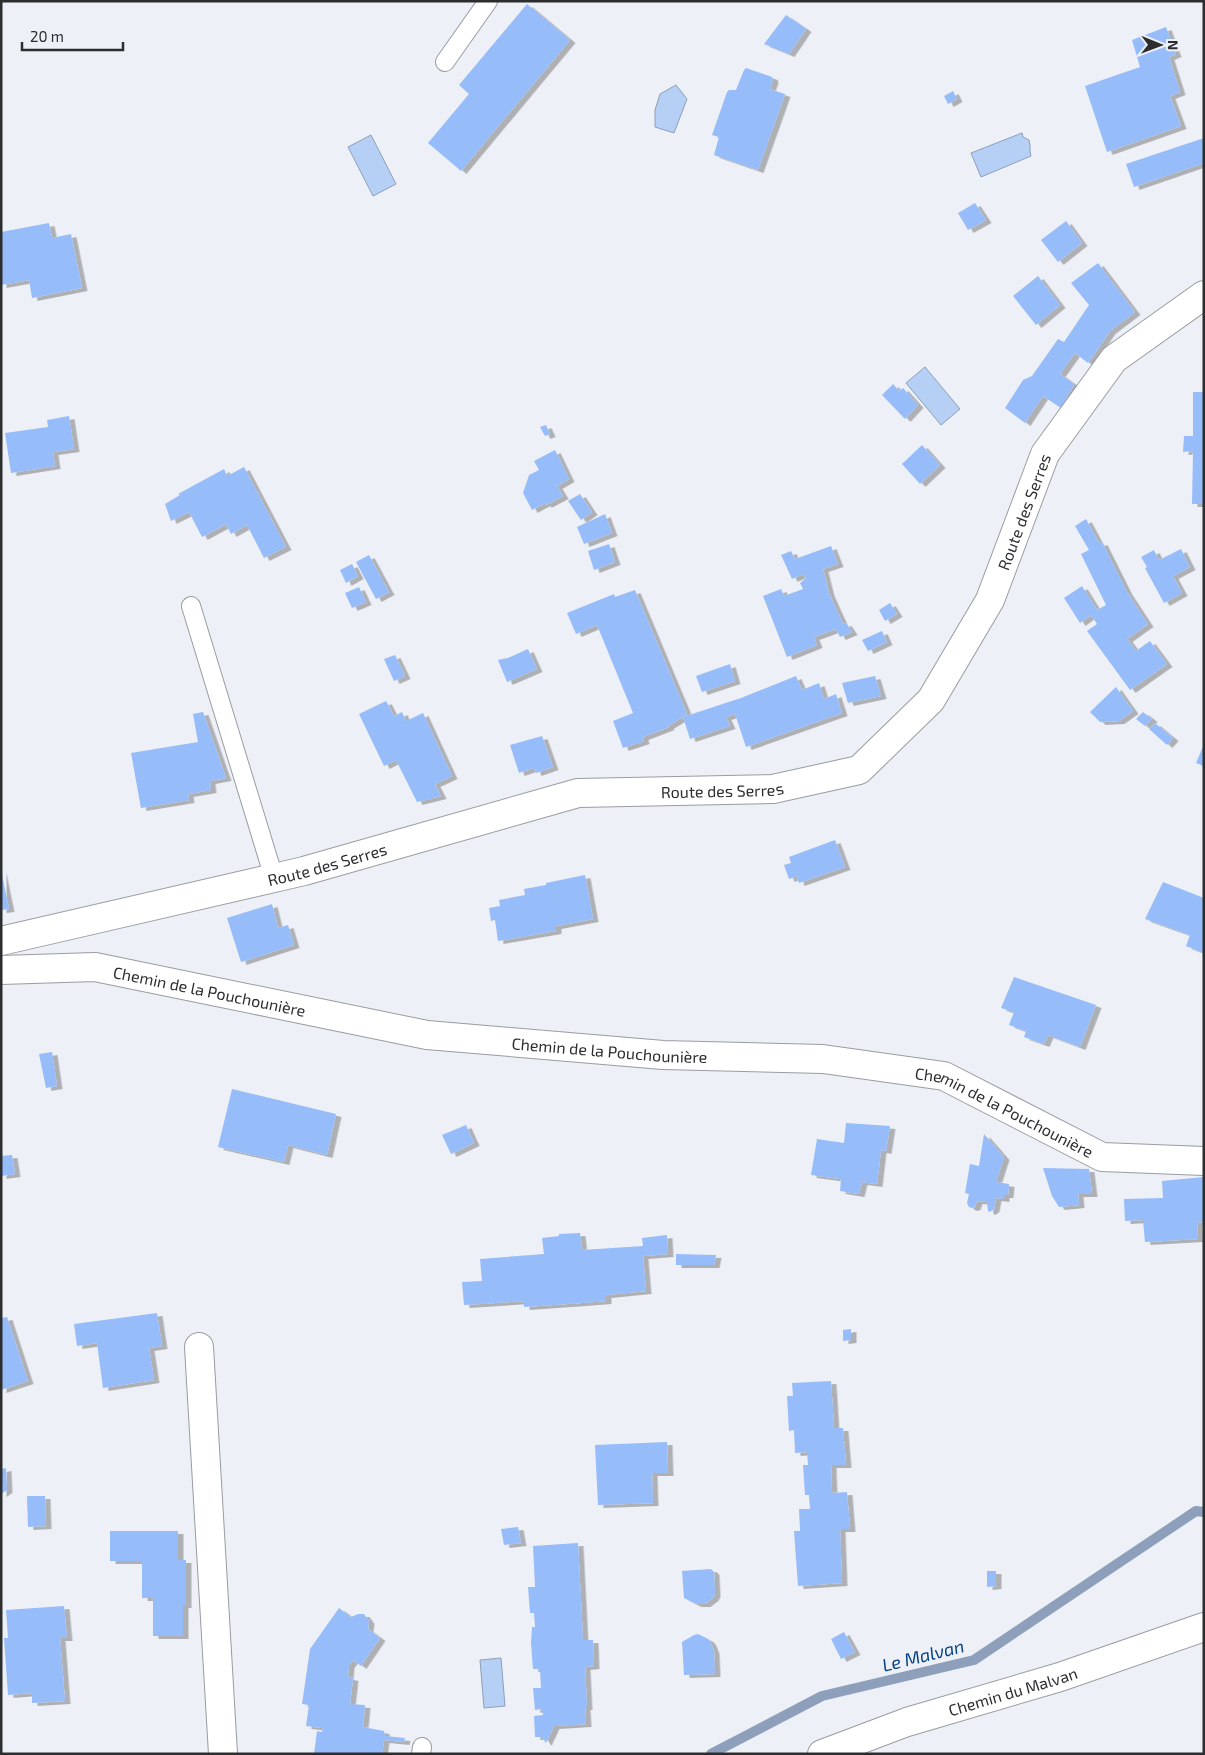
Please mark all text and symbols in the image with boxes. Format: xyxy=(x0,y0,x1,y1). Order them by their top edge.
scale bar xyxy=(22,20,124,52)
north arrow xyxy=(1135,20,1185,70)
text: 20 m xyxy=(30,27,64,45)
text: N xyxy=(1165,40,1182,50)
street label: Route des Serres xyxy=(993,451,1054,572)
street label: Route des Serres xyxy=(661,777,785,801)
street label: Route des Serres xyxy=(265,838,389,889)
street label: Chemin de la Pouchounière xyxy=(112,961,307,1019)
street label: Chemin de la Pouchounière xyxy=(511,1033,707,1066)
street label: Chemin de la Pouchounière xyxy=(914,1063,1097,1161)
water label: Le Malvan xyxy=(880,1634,966,1676)
street label: Chemin du Malvan xyxy=(946,1662,1080,1719)

